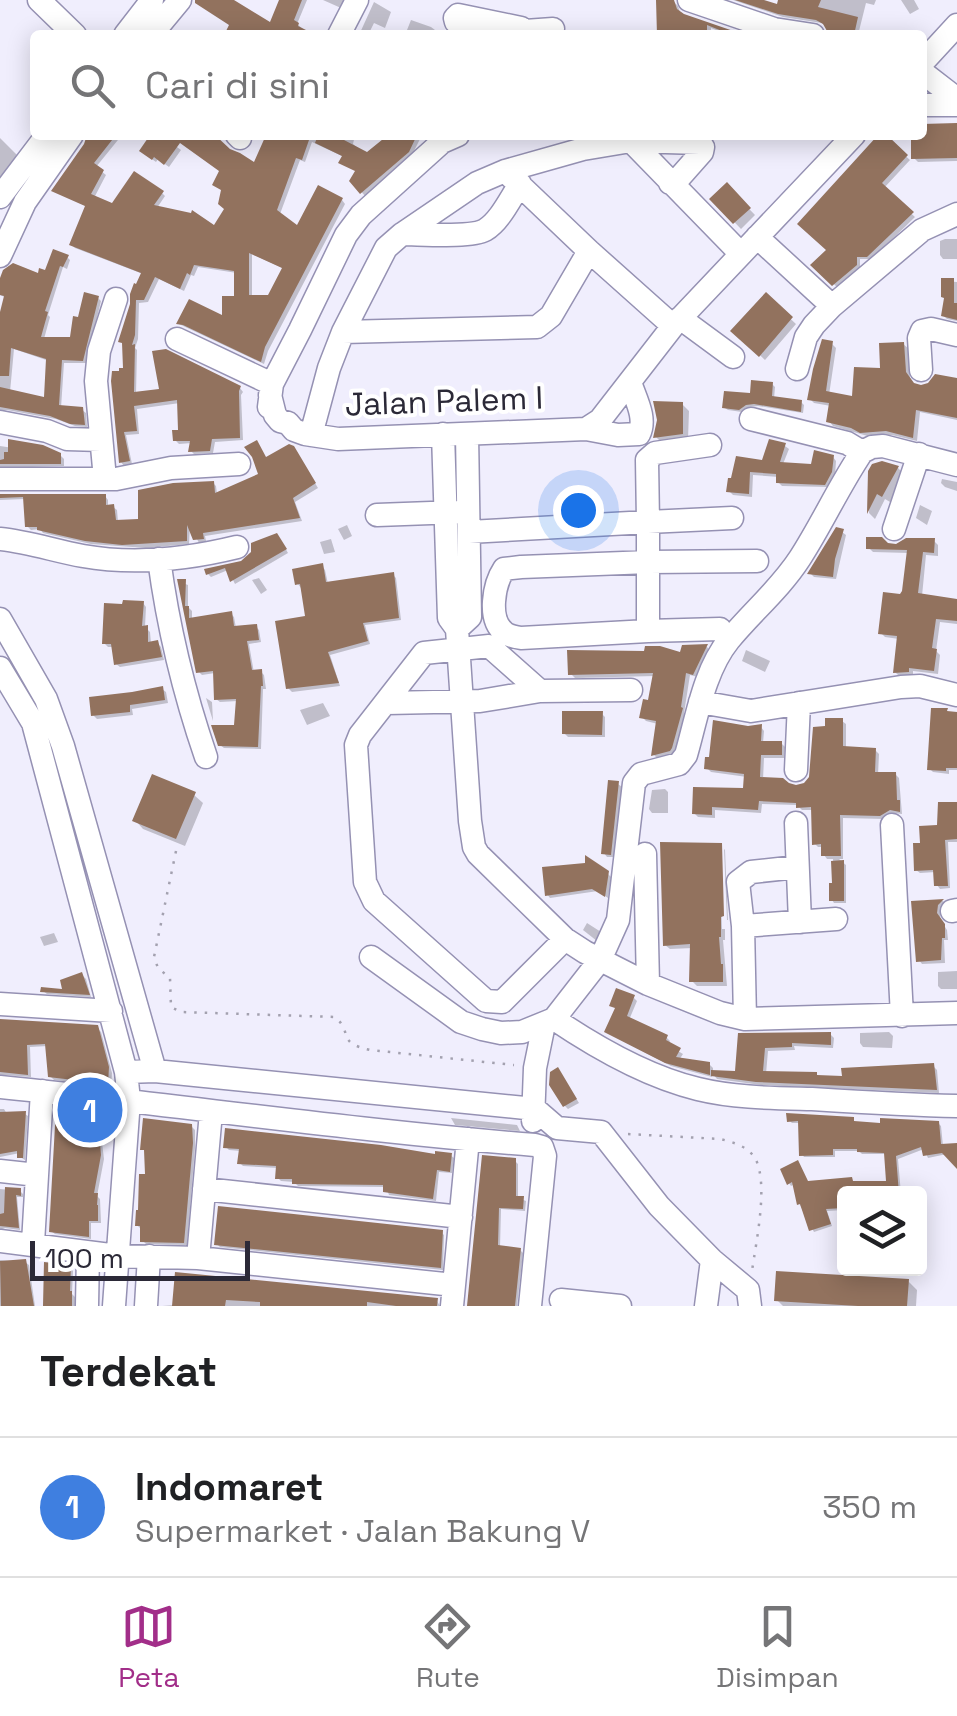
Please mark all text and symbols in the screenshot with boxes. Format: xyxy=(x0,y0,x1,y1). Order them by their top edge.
search box xyxy=(30,30,927,140)
icon: search xyxy=(65,58,120,113)
text: Cari di sini xyxy=(145,61,330,109)
street label: Jalan Palem I xyxy=(344,378,544,424)
your location xyxy=(553,485,604,536)
pin: 1 xyxy=(58,1072,122,1148)
map controls xyxy=(837,1186,927,1276)
button: layers xyxy=(837,1186,927,1276)
scale bar xyxy=(30,1236,250,1280)
text: 100 m xyxy=(45,1240,124,1276)
text: Terdekat xyxy=(40,1345,217,1398)
text: Indomaret xyxy=(135,1463,323,1511)
text: 1 xyxy=(65,1487,80,1527)
text: 350 m xyxy=(822,1487,917,1527)
text: Supermarket · Jalan Bakung V xyxy=(135,1511,590,1551)
tab: Peta xyxy=(118,1599,180,1695)
tab: Rute xyxy=(416,1599,480,1695)
tab: Disimpan xyxy=(716,1599,839,1695)

